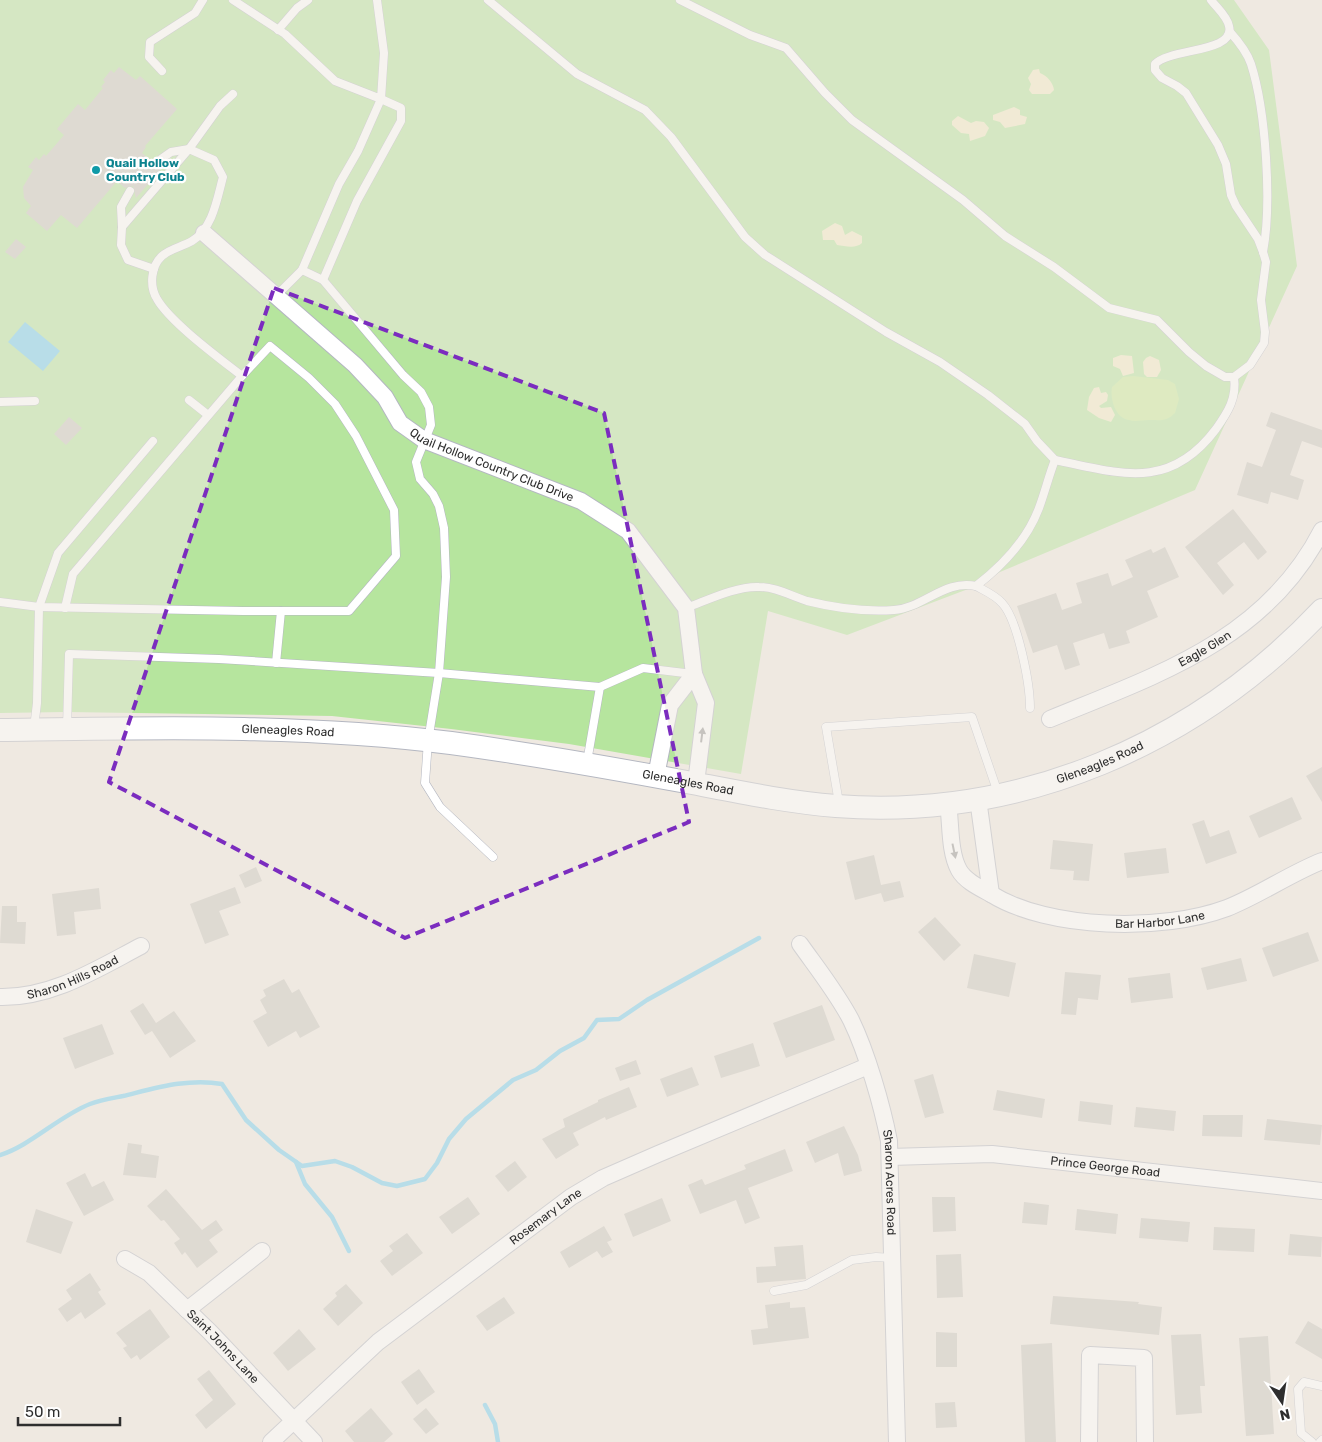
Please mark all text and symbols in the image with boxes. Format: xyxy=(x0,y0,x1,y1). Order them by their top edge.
place label: Quail Hollow Country Club xyxy=(106,156,185,184)
marker: Quail Hollow Country Club xyxy=(90,164,102,176)
street label: Quail Hollow Country Club Drive xyxy=(407,425,576,505)
street label: Eagle Glen xyxy=(1176,628,1234,670)
street label: Gleneagles Road xyxy=(241,722,335,739)
one-way arrow xyxy=(698,727,706,743)
street label: Gleneagles Road xyxy=(1055,738,1146,786)
street label: Gleneagles Road xyxy=(641,767,735,798)
one-way arrow xyxy=(950,844,958,859)
street label: Bar Harbor Lane xyxy=(1115,908,1207,931)
street label: Sharon Hills Road xyxy=(26,952,121,1002)
street label: Sharon Acres Road xyxy=(880,1128,899,1235)
street label: Prince George Road xyxy=(1050,1154,1161,1180)
street label: Rosemary Lane xyxy=(507,1185,584,1248)
street label: Saint Johns Lane xyxy=(184,1307,262,1386)
north arrow xyxy=(1257,1377,1307,1427)
scale bar xyxy=(18,1394,120,1426)
text: 50 m xyxy=(25,1403,60,1421)
text: N xyxy=(1278,1405,1292,1424)

